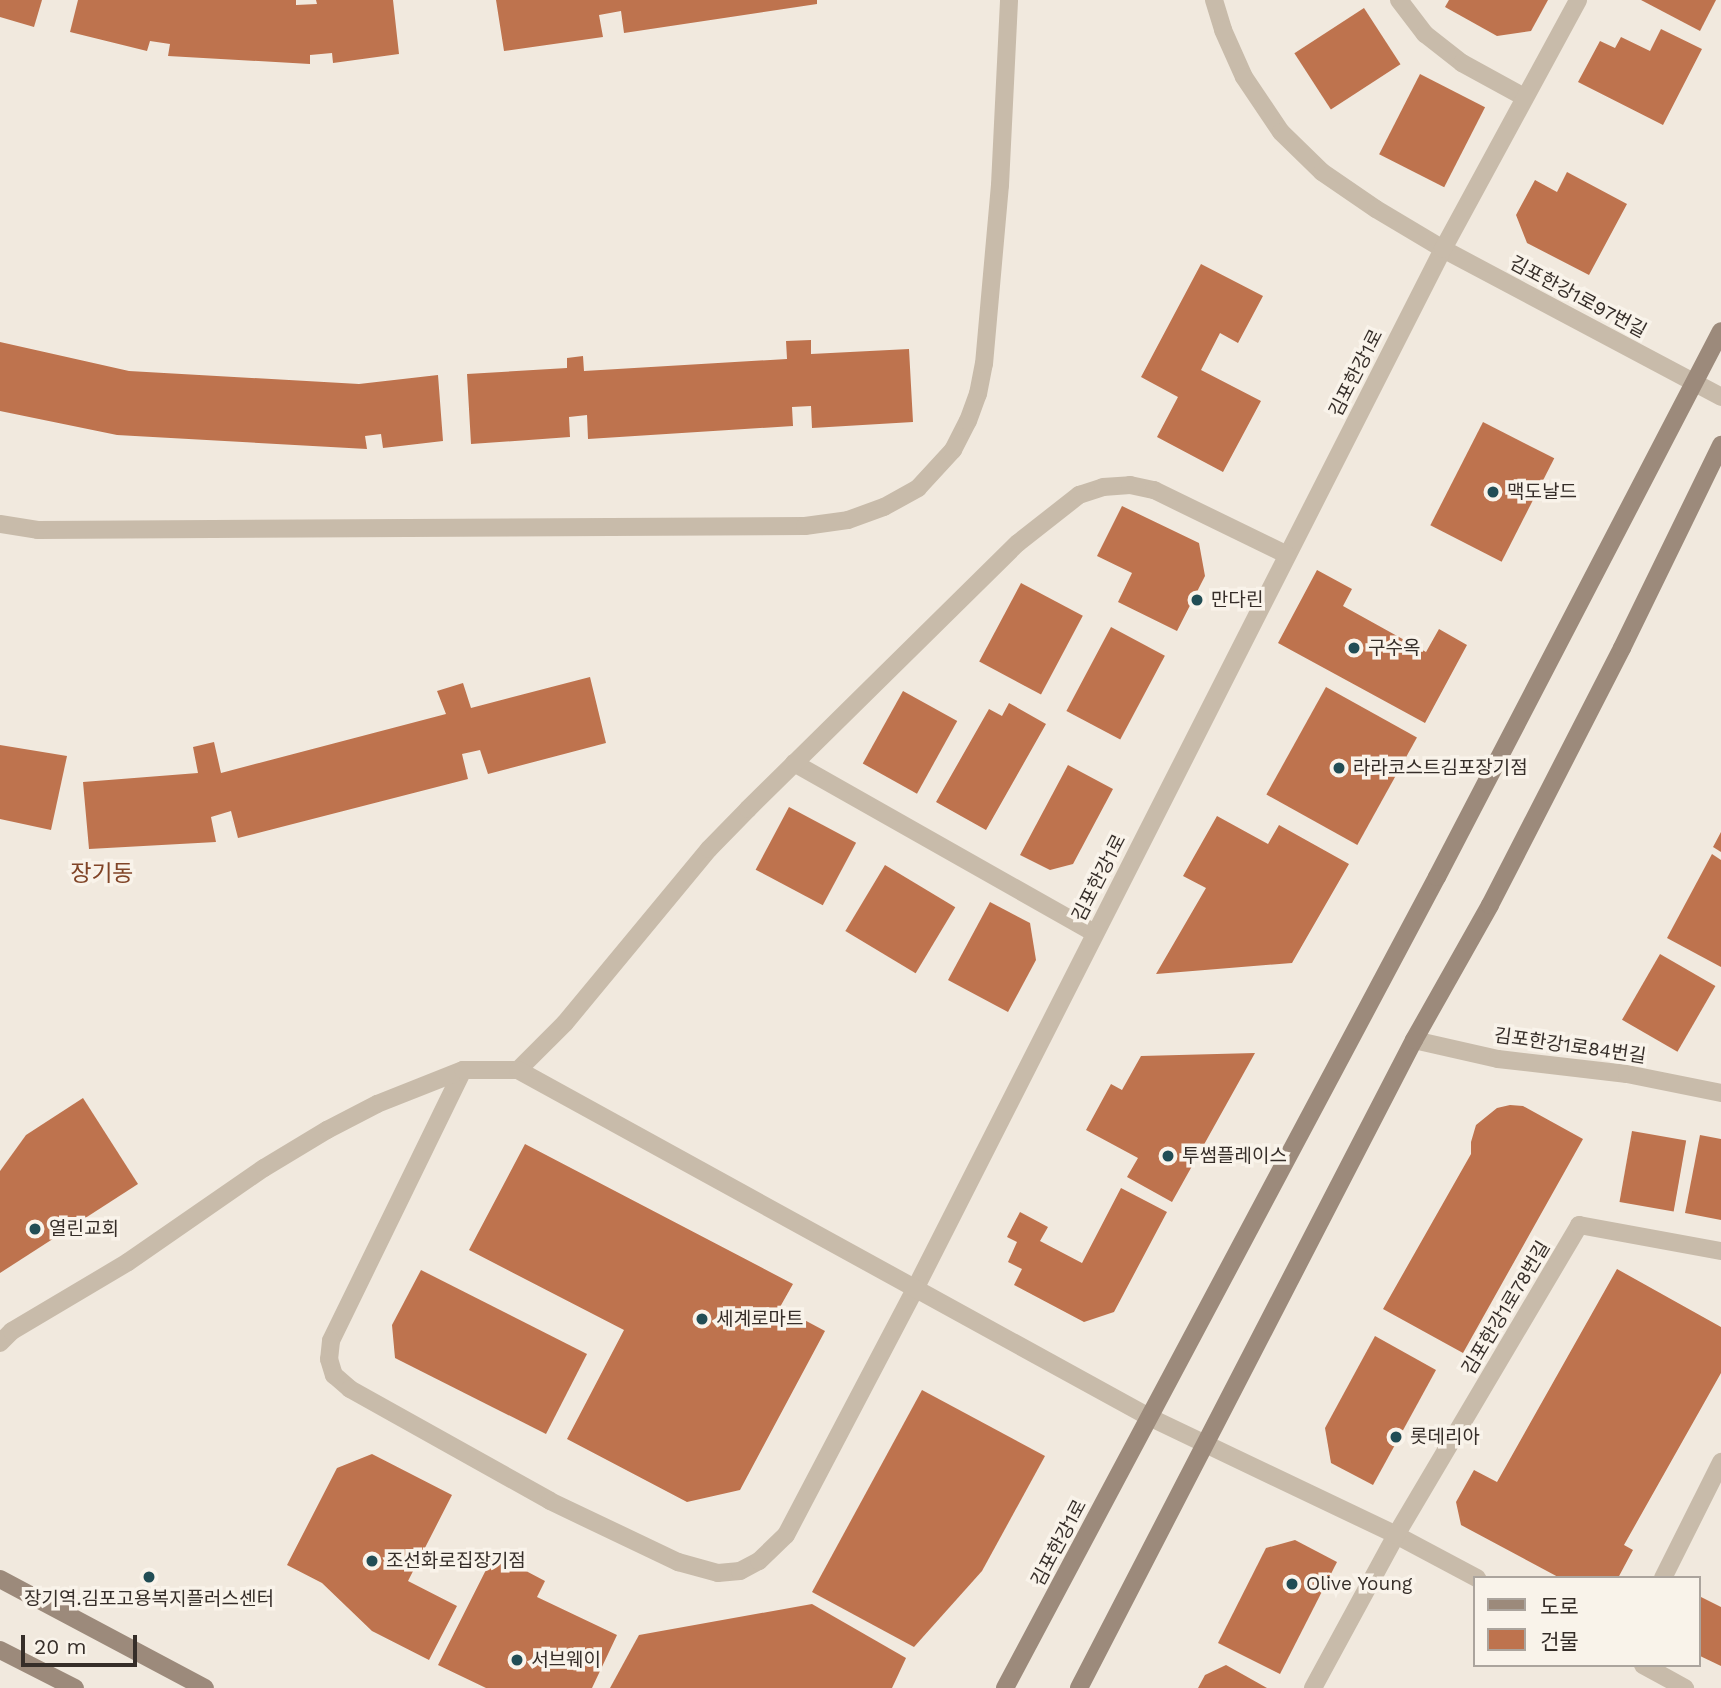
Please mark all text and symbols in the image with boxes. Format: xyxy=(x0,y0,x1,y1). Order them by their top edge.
street label: 김포한강1로97번길 xyxy=(1506,251,1650,343)
street label: 김포한강1로 xyxy=(1324,326,1388,420)
place label: 맥도날드 xyxy=(1507,481,1577,503)
marker: 맥도날드 xyxy=(1485,484,1501,500)
place label: 만다린 xyxy=(1211,589,1263,611)
marker: 만다린 xyxy=(1189,592,1205,608)
place label: 구수옥 xyxy=(1368,637,1420,659)
marker: 구수옥 xyxy=(1346,640,1362,656)
place label: 라라코스트김포장기점 xyxy=(1353,757,1528,779)
marker: 라라코스트김포장기점 xyxy=(1331,760,1347,776)
street label: 김포한강1로 xyxy=(1067,831,1131,925)
district label: 장기동 xyxy=(70,860,134,888)
street label: 김포한강1로84번길 xyxy=(1493,1024,1647,1068)
place label: 투썸플레이스 xyxy=(1182,1145,1287,1167)
marker: 투썸플레이스 xyxy=(1160,1148,1176,1164)
place label: 열린교회 xyxy=(49,1218,119,1240)
marker: 열린교회 xyxy=(27,1221,43,1237)
street label: 김포한강1로78번길 xyxy=(1457,1237,1555,1379)
place label: 세계로마트 xyxy=(716,1308,803,1330)
marker: 세계로마트 xyxy=(694,1311,710,1327)
place label: 롯데리아 xyxy=(1410,1426,1480,1448)
marker: 롯데리아 xyxy=(1388,1429,1404,1445)
street label: 김포한강1로 xyxy=(1027,1496,1091,1590)
place label: 조선화로집장기점 xyxy=(386,1550,526,1572)
marker: 조선화로집장기점 xyxy=(364,1553,380,1569)
marker: 장기역.김포고용복지플러스센터 xyxy=(141,1569,157,1585)
place label: Olive Young xyxy=(1306,1573,1413,1595)
marker: Olive Young xyxy=(1284,1576,1300,1592)
legend xyxy=(1472,1576,1700,1667)
place label: 장기역.김포고용복지플러스센터 xyxy=(24,1588,274,1610)
text: 도로 xyxy=(1540,1594,1579,1619)
scale bar xyxy=(24,1622,140,1666)
text: 건물 xyxy=(1540,1629,1579,1654)
text: 20 m xyxy=(34,1634,86,1659)
place label: 서브웨이 xyxy=(531,1649,601,1671)
marker: 서브웨이 xyxy=(509,1652,525,1668)

